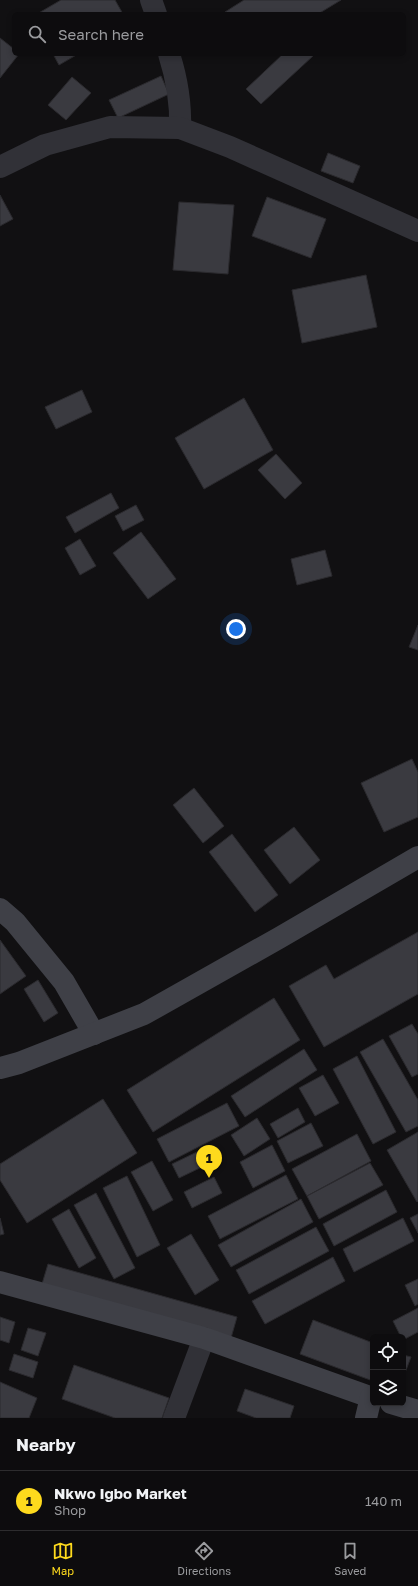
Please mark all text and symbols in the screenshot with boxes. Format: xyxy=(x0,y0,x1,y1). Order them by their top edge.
search box xyxy=(12,12,406,56)
icon: search xyxy=(26,23,48,45)
text: Search here xyxy=(58,25,144,43)
your location xyxy=(226,619,246,639)
pin: 1 xyxy=(196,1145,222,1178)
map controls xyxy=(370,1334,406,1406)
button: locate xyxy=(370,1334,406,1370)
button: layers xyxy=(370,1370,406,1406)
text: Nearby xyxy=(16,1434,76,1455)
text: Nkwo Igbo Market xyxy=(54,1484,187,1502)
text: 1 xyxy=(26,1493,32,1509)
text: 140 m xyxy=(365,1493,402,1509)
text: Shop xyxy=(54,1502,86,1518)
tab: Map xyxy=(52,1540,74,1577)
tab: Directions xyxy=(177,1540,231,1577)
tab: Saved xyxy=(334,1540,366,1577)

